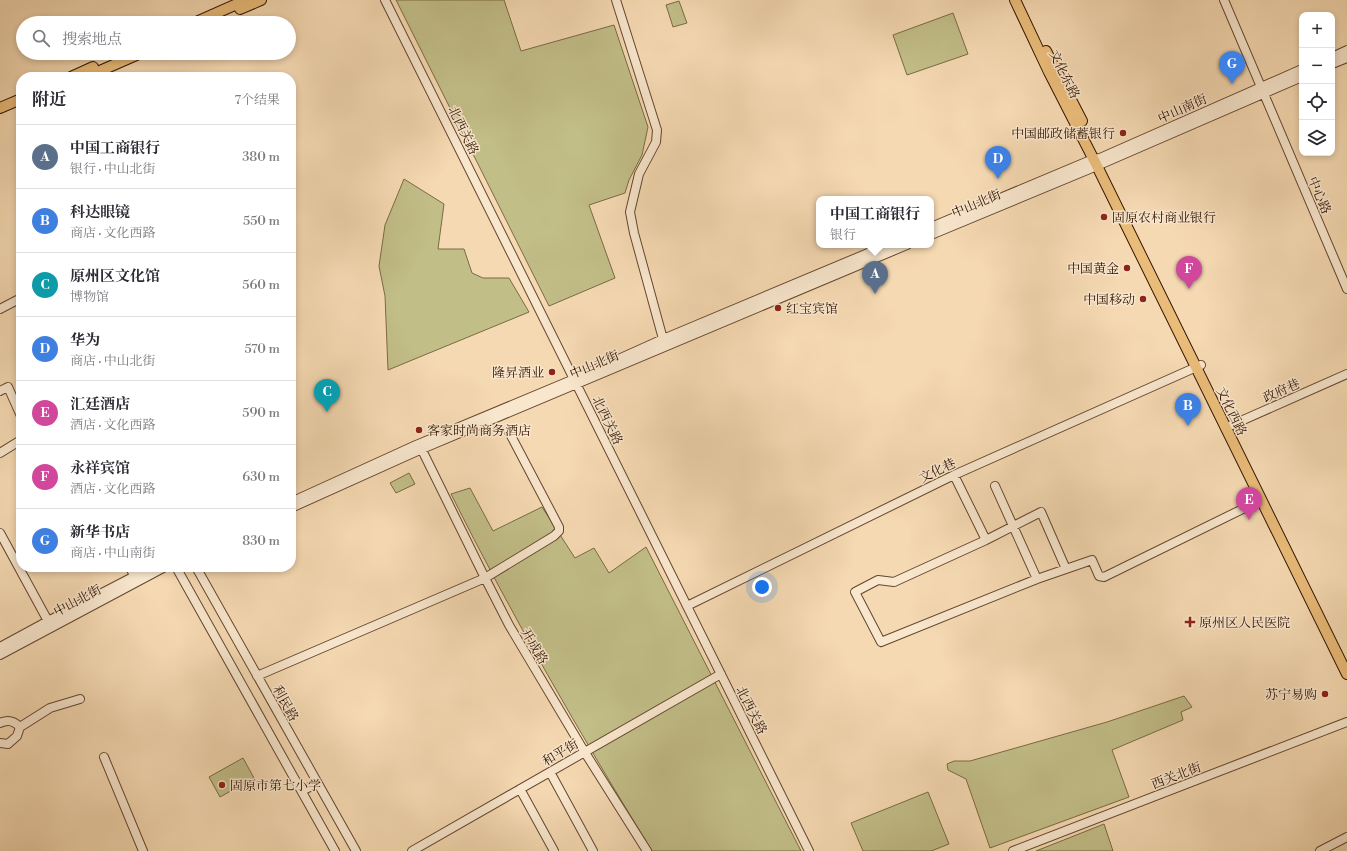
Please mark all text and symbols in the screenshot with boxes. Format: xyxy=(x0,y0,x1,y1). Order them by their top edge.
map controls xyxy=(1299,12,1335,156)
button: + xyxy=(1299,12,1335,48)
search box xyxy=(16,16,296,60)
icon: search xyxy=(30,27,52,49)
text: 搜索地点 xyxy=(62,30,122,49)
street label: 文化东路 xyxy=(1046,48,1083,101)
button: − xyxy=(1299,48,1335,84)
pin: G xyxy=(1219,51,1245,84)
button: locate xyxy=(1299,84,1335,120)
text: 附近 xyxy=(32,89,66,111)
street label: 中山南街 xyxy=(1155,91,1209,127)
text: 7个结果 xyxy=(234,92,280,108)
street label: 北西关路 xyxy=(445,104,482,157)
button: layers xyxy=(1299,120,1335,156)
place label: 中国邮政储蓄银行 xyxy=(1011,126,1115,142)
marker: 中国邮政储蓄银行 xyxy=(1118,128,1128,138)
text: 中国工商银行 xyxy=(70,139,160,158)
pin: D xyxy=(985,146,1011,179)
text: A xyxy=(40,149,50,165)
text: 380 m xyxy=(242,149,280,165)
text: 银行 · 中山北街 xyxy=(70,161,156,177)
street label: 中心路 xyxy=(1304,174,1334,216)
street label: 中山北街 xyxy=(949,186,1003,221)
popup xyxy=(816,196,934,248)
text: 科达眼镜 xyxy=(70,203,130,222)
text: 中国工商银行 xyxy=(830,205,920,224)
place label: 固原农村商业银行 xyxy=(1112,210,1216,226)
marker: 固原农村商业银行 xyxy=(1099,212,1109,222)
text: B xyxy=(40,213,50,229)
text: 550 m xyxy=(243,213,280,229)
text: 商店 · 文化西路 xyxy=(70,225,156,241)
text: 银行 xyxy=(830,227,856,243)
pin: F xyxy=(1176,256,1202,289)
pin: A xyxy=(862,261,888,294)
place label: 中国黄金 xyxy=(1067,261,1119,277)
marker: 中国黄金 xyxy=(1122,263,1132,273)
text: 原州区文化馆 xyxy=(70,267,160,286)
text: C xyxy=(40,277,50,293)
text: 560 m xyxy=(242,277,280,293)
text: 博物馆 xyxy=(70,289,109,305)
place label: 中国移动 xyxy=(1083,292,1135,308)
marker: 中国移动 xyxy=(1138,294,1148,304)
place label: 红宝宾馆 xyxy=(786,301,838,317)
marker: 红宝宾馆 xyxy=(773,303,783,313)
text: 华为 xyxy=(70,331,100,350)
text: D xyxy=(40,341,50,357)
text: 570 m xyxy=(244,341,280,357)
street label: 中山北街 xyxy=(567,347,621,382)
text: 商店 · 中山北街 xyxy=(70,353,156,369)
place label: 隆昇酒业 xyxy=(492,365,544,381)
marker: 隆昇酒业 xyxy=(547,367,557,377)
street label: 政府巷 xyxy=(1260,376,1302,406)
pin: C xyxy=(314,379,340,412)
street label: 文化西路 xyxy=(1213,385,1250,438)
pin: B xyxy=(1175,393,1201,426)
street label: 北西关路 xyxy=(589,394,626,447)
text: 汇廷酒店 xyxy=(70,395,130,414)
text: E xyxy=(40,405,50,421)
text: 590 m xyxy=(242,405,280,421)
text: 酒店 · 文化西路 xyxy=(70,417,156,433)
place label: 客家时尚商务酒店 xyxy=(427,423,531,439)
marker: 客家时尚商务酒店 xyxy=(414,425,424,435)
street label: 文化巷 xyxy=(916,455,958,487)
text: 永祥宾馆 xyxy=(70,459,130,478)
text: F xyxy=(40,469,50,485)
text: 630 m xyxy=(242,469,280,485)
text: 酒店 · 文化西路 xyxy=(70,481,156,497)
pin: E xyxy=(1236,487,1262,520)
text: 新华书店 xyxy=(70,523,130,542)
text: G xyxy=(40,533,50,549)
text: 830 m xyxy=(242,533,280,549)
text: 商店 · 中山南街 xyxy=(70,545,156,561)
your location xyxy=(752,577,772,597)
street label: 中山北街 xyxy=(51,582,104,620)
place label: 原州区人民医院 xyxy=(1199,615,1290,631)
marker: 原州区人民医院 xyxy=(1184,616,1196,628)
street label: 开成路 xyxy=(517,626,551,667)
street label: 利民路 xyxy=(269,683,302,724)
street label: 北西关路 xyxy=(732,684,770,737)
place label: 苏宁易购 xyxy=(1265,687,1317,703)
marker: 苏宁易购 xyxy=(1320,689,1330,699)
street label: 和平街 xyxy=(540,736,581,770)
street label: 西关北街 xyxy=(1149,759,1204,793)
place label: 固原市第七小学 xyxy=(230,778,321,794)
marker: 固原市第七小学 xyxy=(217,780,227,790)

